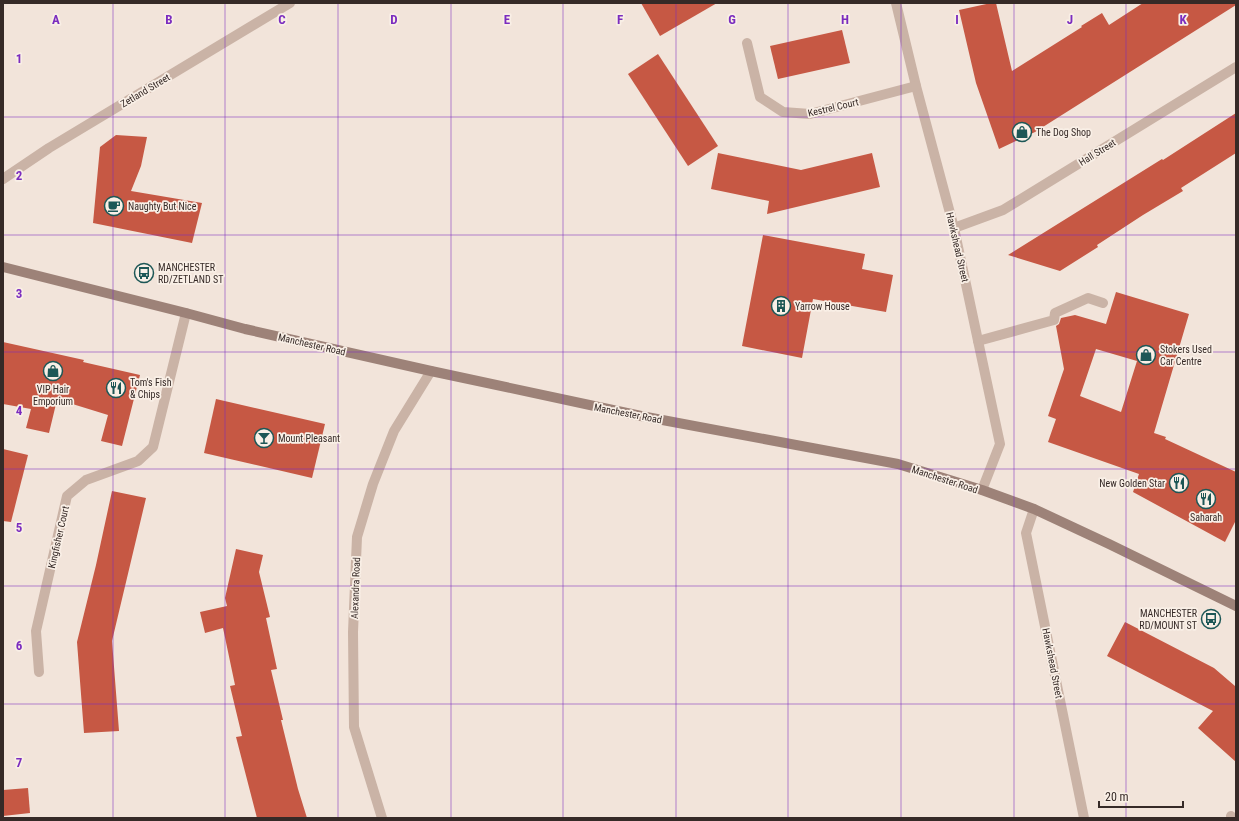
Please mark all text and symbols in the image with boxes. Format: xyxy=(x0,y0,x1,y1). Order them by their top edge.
text: A xyxy=(52,12,60,27)
text: B xyxy=(165,12,173,27)
text: C xyxy=(278,12,286,27)
text: D xyxy=(390,12,398,27)
text: E xyxy=(504,12,511,27)
text: F xyxy=(617,12,623,27)
text: G xyxy=(728,12,736,27)
text: H xyxy=(841,12,849,27)
text: I xyxy=(955,12,959,27)
text: J xyxy=(1067,12,1073,27)
text: K xyxy=(1179,12,1187,27)
text: 1 xyxy=(16,51,22,66)
street label: Zetland Street xyxy=(119,71,172,109)
street label: Kestrel Court xyxy=(807,96,859,119)
shop icon: The Dog Shop xyxy=(1011,121,1033,143)
place label: The Dog Shop xyxy=(1036,127,1091,138)
street label: Hall Street xyxy=(1077,137,1118,168)
text: 2 xyxy=(16,168,23,183)
cafe icon: Naughty But Nice xyxy=(103,195,125,217)
place label: Naughty But Nice xyxy=(128,201,197,212)
street label: Hawkshead Street xyxy=(944,211,971,283)
bus stop icon: MANCHESTER RD/ZETLAND ST xyxy=(133,262,155,284)
place label: MANCHESTER RD/ZETLAND ST xyxy=(158,262,223,285)
text: 3 xyxy=(16,286,22,301)
building icon: Yarrow House xyxy=(770,295,792,317)
place label: Yarrow House xyxy=(795,301,850,312)
street label: Manchester Road xyxy=(277,331,347,358)
shop icon: Stokers Used Car Centre xyxy=(1135,344,1157,366)
place label: Stokers Used Car Centre xyxy=(1160,344,1212,367)
shop icon: VIP Hair Emporium xyxy=(42,360,64,382)
restaurant icon: Tom's Fish & Chips xyxy=(105,377,127,399)
place label: Tom's Fish & Chips xyxy=(130,377,172,400)
place label: VIP Hair Emporium xyxy=(33,384,73,407)
street label: Manchester Road xyxy=(593,402,663,425)
text: 4 xyxy=(16,403,23,418)
bar icon: Mount Pleasant xyxy=(253,427,275,449)
place label: Mount Pleasant xyxy=(278,433,340,444)
street label: Manchester Road xyxy=(910,464,979,495)
restaurant icon: New Golden Star xyxy=(1168,472,1190,494)
place label: New Golden Star xyxy=(1099,478,1165,489)
restaurant icon: Saharah xyxy=(1195,488,1217,510)
street label: Kingfisher Court xyxy=(46,505,71,569)
place label: Saharah xyxy=(1190,512,1222,523)
text: 5 xyxy=(16,520,23,535)
street label: Alexandra Road xyxy=(349,557,362,619)
place label: MANCHESTER RD/MOUNT ST xyxy=(1139,608,1198,631)
bus stop icon: MANCHESTER RD/MOUNT ST xyxy=(1200,608,1222,630)
street label: Hawkshead Street xyxy=(1040,627,1065,699)
text: 6 xyxy=(16,638,23,653)
text: 7 xyxy=(16,755,23,770)
scale bar xyxy=(1099,783,1183,809)
text: 20 m xyxy=(1105,790,1129,804)

